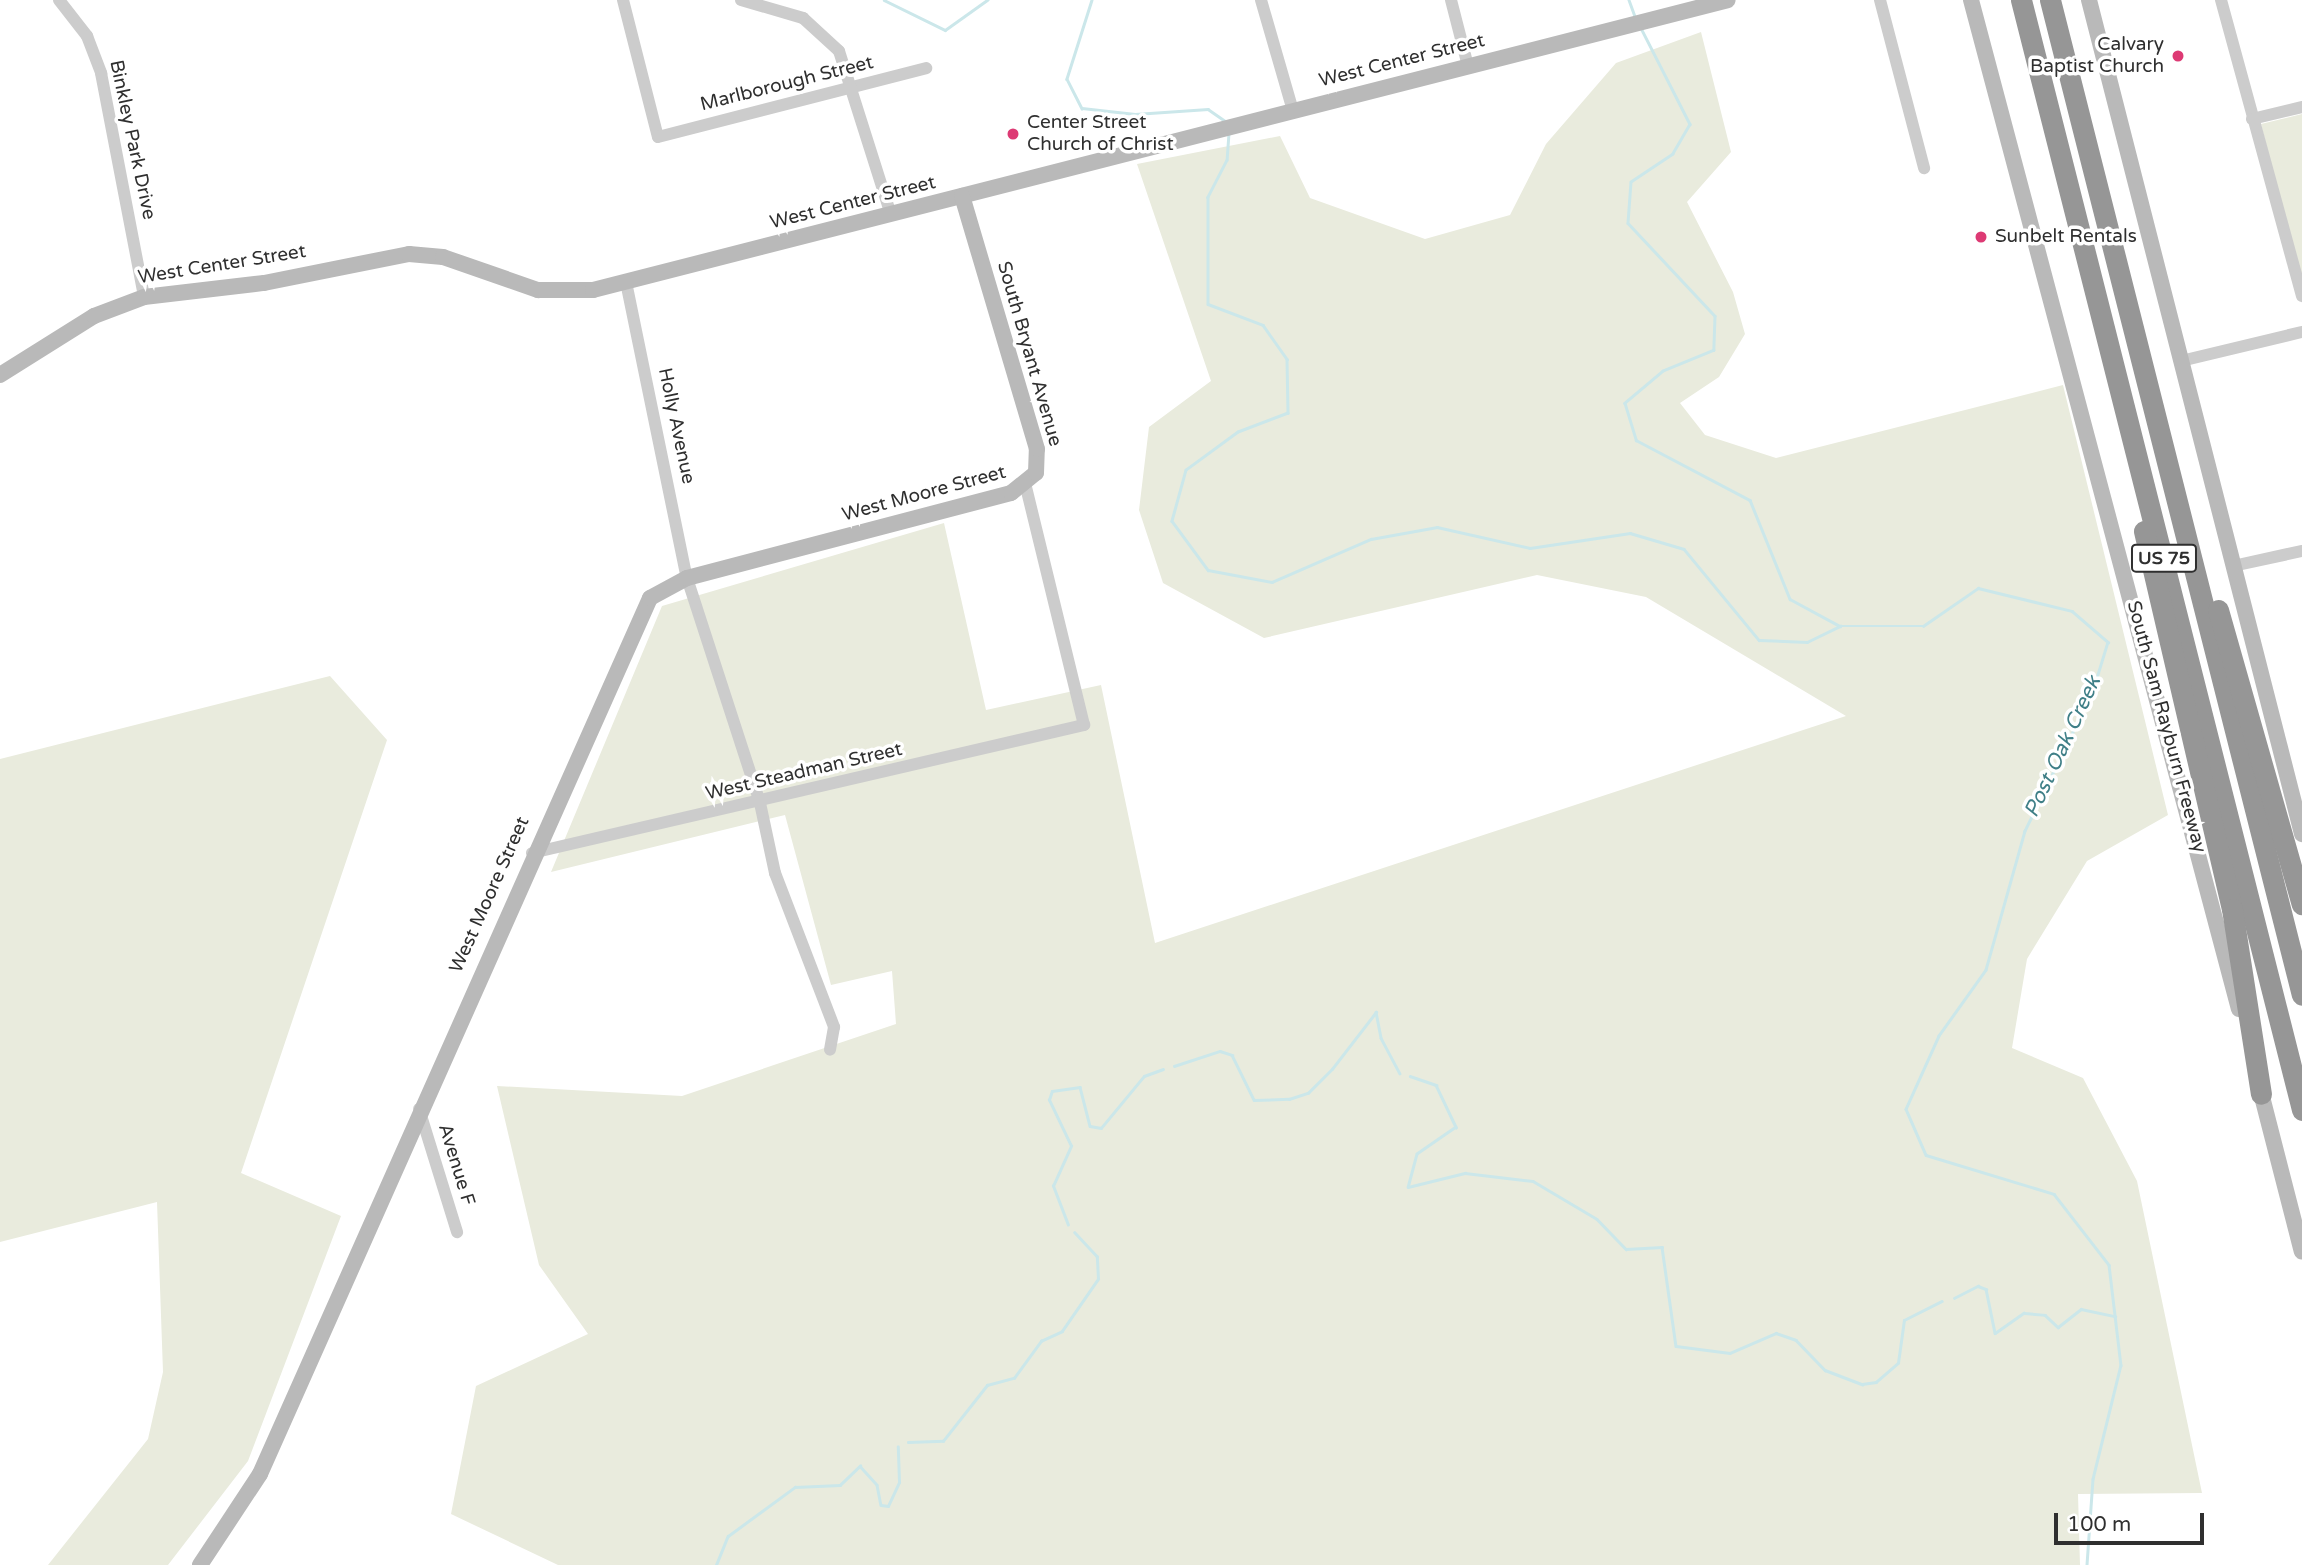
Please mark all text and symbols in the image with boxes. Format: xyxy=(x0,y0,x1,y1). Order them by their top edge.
street label: West Center Street xyxy=(1317,29,1487,93)
place label: Calvary Baptist Church xyxy=(2030,34,2164,78)
marker: Calvary Baptist Church xyxy=(2170,48,2186,64)
street label: Marlborough Street xyxy=(698,51,876,117)
street label: Binkley Park Drive xyxy=(104,58,160,222)
place label: Center Street Church of Christ xyxy=(1027,112,1174,156)
marker: Center Street Church of Christ xyxy=(1005,126,1021,142)
street label: West Center Street xyxy=(768,171,938,235)
place label: Sunbelt Rentals xyxy=(1995,226,2137,248)
marker: Sunbelt Rentals xyxy=(1973,229,1989,245)
street label: West Center Street xyxy=(136,240,308,290)
street label: South Bryant Avenue xyxy=(992,259,1066,449)
street label: Holly Avenue xyxy=(653,366,699,486)
street label: West Moore Street xyxy=(840,461,1008,527)
road number: US 75 xyxy=(2131,544,2197,572)
street label: South Sam Rayburn Freeway xyxy=(2121,598,2211,856)
water label: Post Oak Creek xyxy=(2019,672,2107,822)
street label: West Steadman Street xyxy=(703,738,905,806)
street label: West Moore Street xyxy=(445,813,535,977)
street label: Avenue F xyxy=(433,1121,479,1209)
scale bar xyxy=(2057,1498,2208,1542)
text: 100 m xyxy=(2067,1512,2131,1537)

